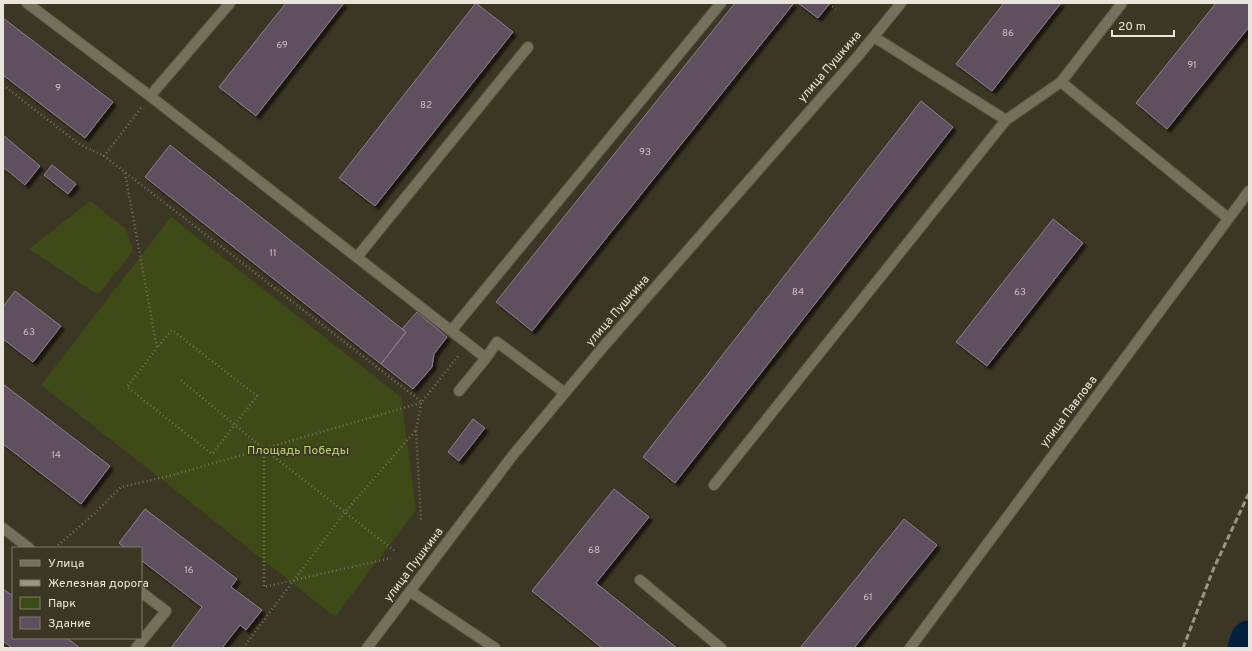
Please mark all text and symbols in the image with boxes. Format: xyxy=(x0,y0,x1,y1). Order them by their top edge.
scale bar xyxy=(1112,12,1174,38)
text: 20 m xyxy=(1118,19,1146,35)
house number: 86 xyxy=(1002,27,1014,40)
street label: улица Пушкина xyxy=(795,28,865,106)
house number: 69 xyxy=(276,39,288,52)
house number: 91 xyxy=(1187,59,1197,72)
house number: 9 xyxy=(55,82,61,95)
house number: 82 xyxy=(420,99,432,112)
house number: 93 xyxy=(639,146,651,159)
house number: 11 xyxy=(269,247,277,260)
street label: улица Пушкина xyxy=(583,272,653,350)
house number: 84 xyxy=(792,286,804,299)
house number: 63 xyxy=(1014,286,1026,299)
house number: 63 xyxy=(23,326,35,339)
street label: улица Павлова xyxy=(1037,373,1101,451)
park label: Площадь Победы xyxy=(247,443,349,459)
house number: 14 xyxy=(51,449,61,462)
street label: улица Пушкина xyxy=(381,525,447,605)
house number: 68 xyxy=(588,544,600,557)
legend xyxy=(12,547,142,639)
text: Улица xyxy=(48,556,84,572)
house number: 16 xyxy=(184,564,194,577)
text: Железная дорога xyxy=(48,576,149,592)
house number: 61 xyxy=(863,591,873,604)
text: Парк xyxy=(48,596,76,612)
text: Здание xyxy=(48,616,91,632)

